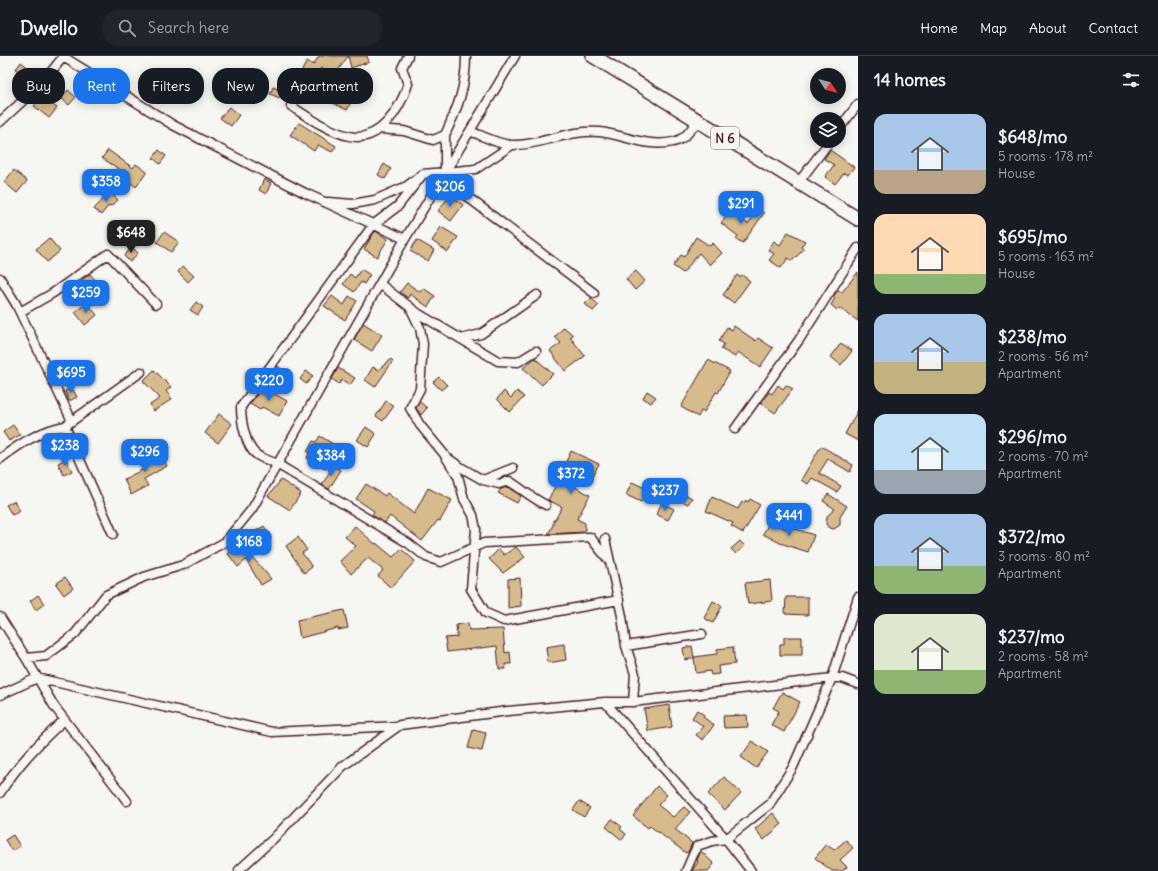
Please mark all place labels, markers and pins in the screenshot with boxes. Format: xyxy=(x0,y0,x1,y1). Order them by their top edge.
pin: $358 xyxy=(82,169,130,203)
pin: $206 xyxy=(426,174,474,208)
pin: $291 xyxy=(717,191,765,225)
pin: $648 xyxy=(107,220,155,254)
pin: $259 xyxy=(62,280,110,314)
pin: $695 xyxy=(47,360,95,394)
pin: $220 xyxy=(245,368,293,402)
pin: $238 xyxy=(41,433,89,467)
pin: $296 xyxy=(121,439,169,473)
pin: $384 xyxy=(307,443,355,477)
pin: $372 xyxy=(547,461,595,495)
pin: $237 xyxy=(641,478,689,512)
pin: $441 xyxy=(765,503,813,537)
pin: $168 xyxy=(225,529,273,563)

